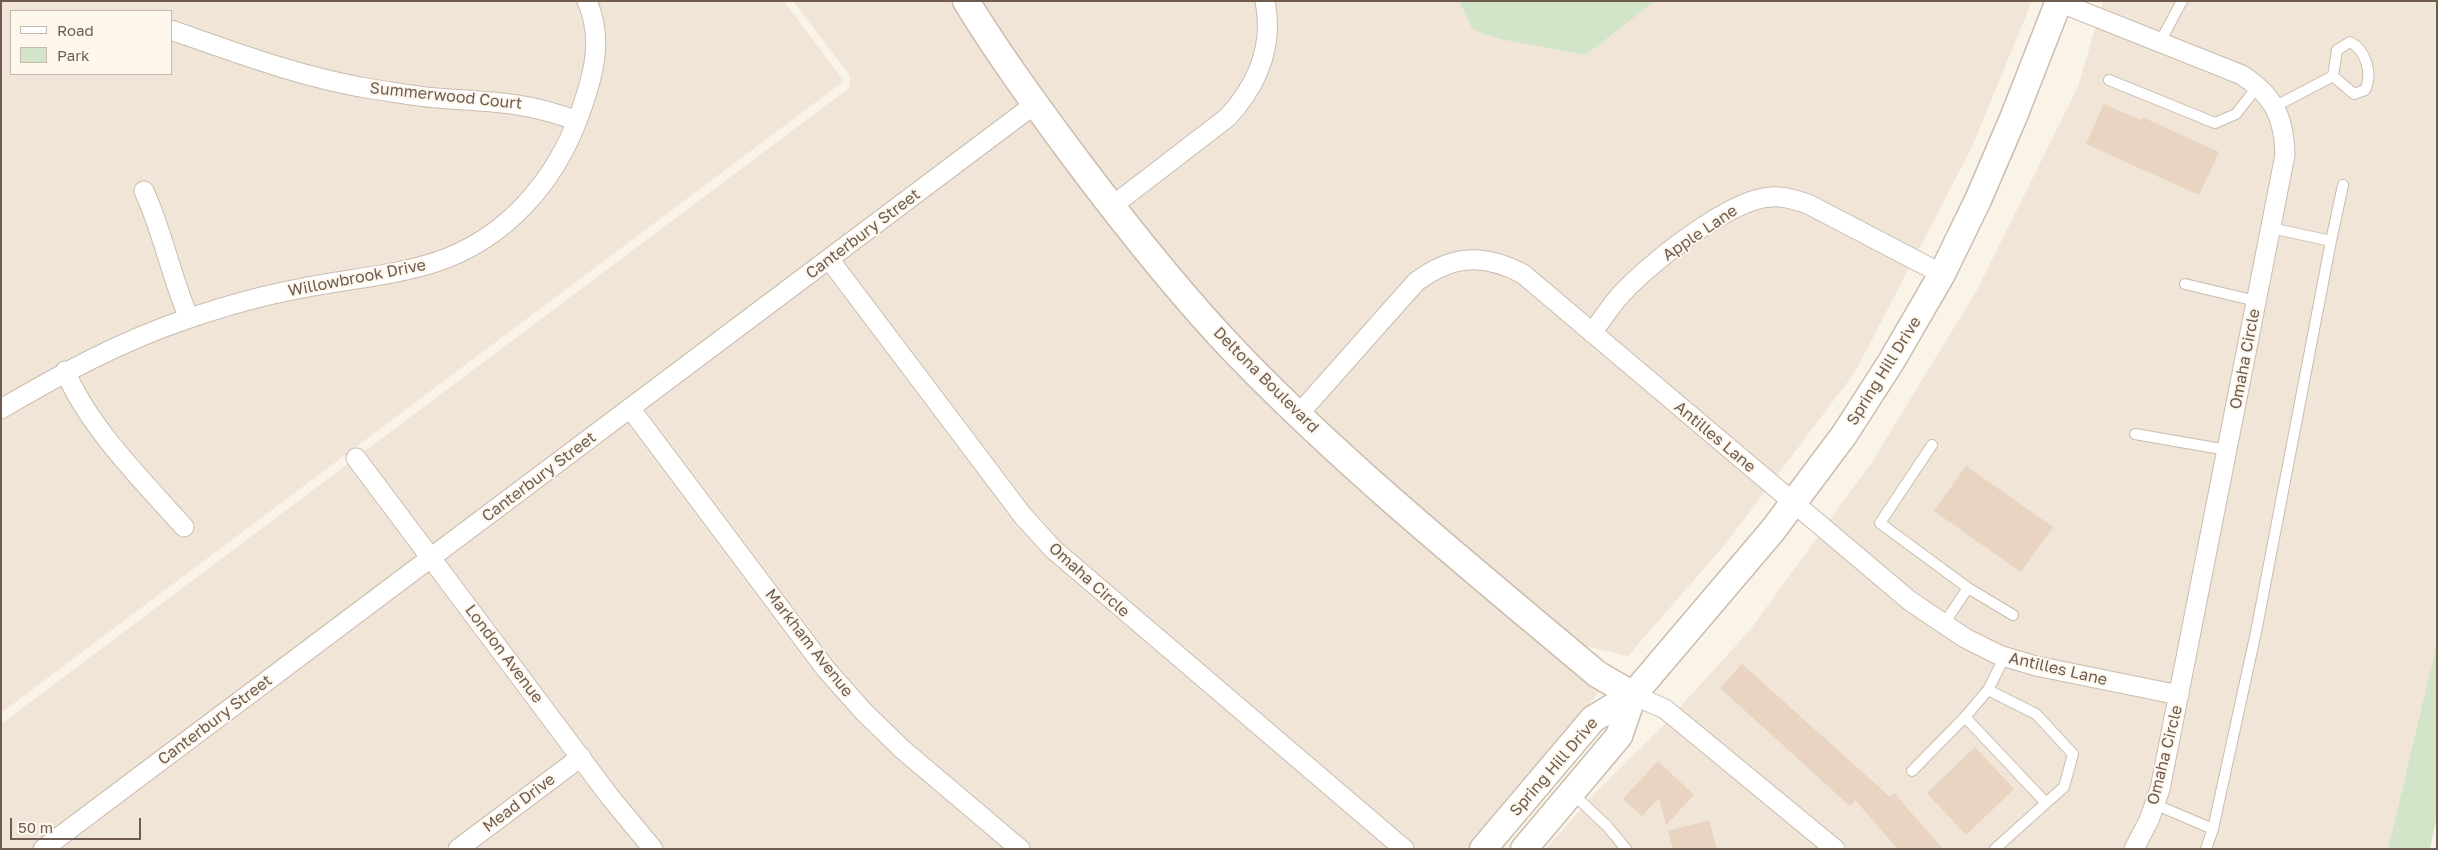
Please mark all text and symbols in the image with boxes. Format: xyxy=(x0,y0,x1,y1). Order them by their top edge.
legend xyxy=(10,10,172,75)
text: Road xyxy=(57,21,94,39)
text: Park xyxy=(57,46,89,64)
street label: Summerwood Court xyxy=(369,78,523,114)
street label: Canterbury Street xyxy=(802,185,924,283)
street label: Apple Lane xyxy=(1659,201,1741,265)
street label: Willowbrook Drive xyxy=(286,255,428,301)
street label: Omaha Circle xyxy=(2226,307,2264,411)
street label: Spring Hill Drive xyxy=(1843,313,1925,429)
street label: Deltona Boulevard xyxy=(1209,323,1323,437)
street label: Antilles Lane xyxy=(1670,397,1760,477)
street label: Canterbury Street xyxy=(478,428,600,526)
street label: Omaha Circle xyxy=(1045,539,1133,621)
street label: Markham Avenue xyxy=(761,585,857,701)
street label: London Avenue xyxy=(461,601,547,707)
street label: Antilles Lane xyxy=(2007,648,2109,690)
street label: Canterbury Street xyxy=(154,671,276,769)
street label: Omaha Circle xyxy=(2143,703,2187,807)
street label: Spring Hill Drive xyxy=(1506,714,1602,820)
street label: Mead Drive xyxy=(479,770,559,836)
scale bar xyxy=(12,808,144,840)
text: 50 m xyxy=(18,818,53,836)

